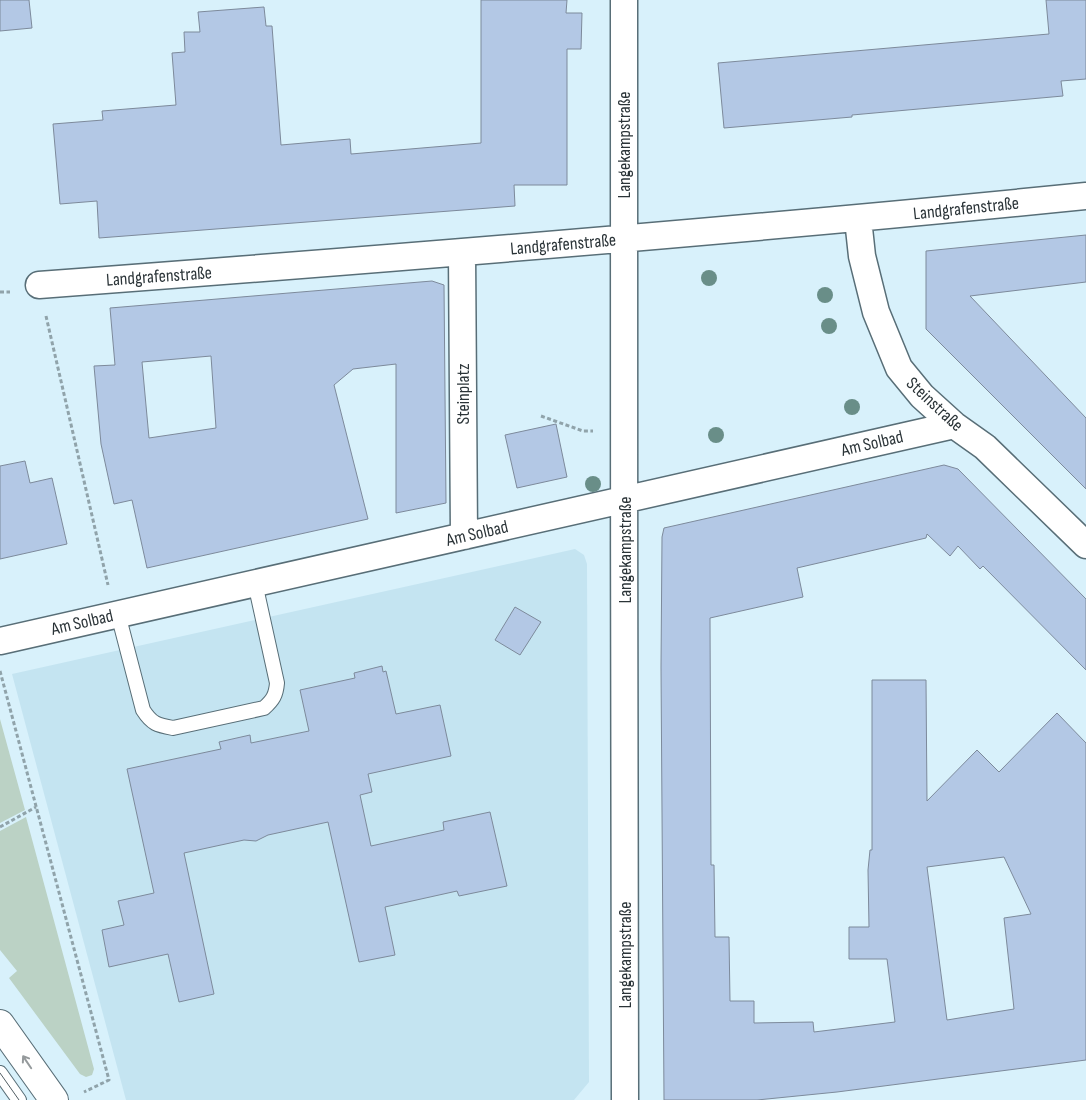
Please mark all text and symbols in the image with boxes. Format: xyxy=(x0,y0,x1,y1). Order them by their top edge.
street label: Langekampstraße xyxy=(614,91,635,199)
street label: Landgrafenstraße xyxy=(912,193,1020,224)
street label: Landgrafenstraße xyxy=(509,229,617,260)
street label: Landgrafenstraße xyxy=(105,262,213,291)
street label: Steinplatz xyxy=(453,363,474,425)
street label: Steinstraße xyxy=(902,373,967,436)
street label: Am Solbad xyxy=(838,426,905,461)
street label: Langekampstraße xyxy=(615,496,636,604)
street label: Am Solbad xyxy=(443,516,510,551)
street label: Am Solbad xyxy=(48,605,115,640)
street label: Langekampstraße xyxy=(615,901,636,1009)
one-way arrow xyxy=(22,1055,32,1069)

